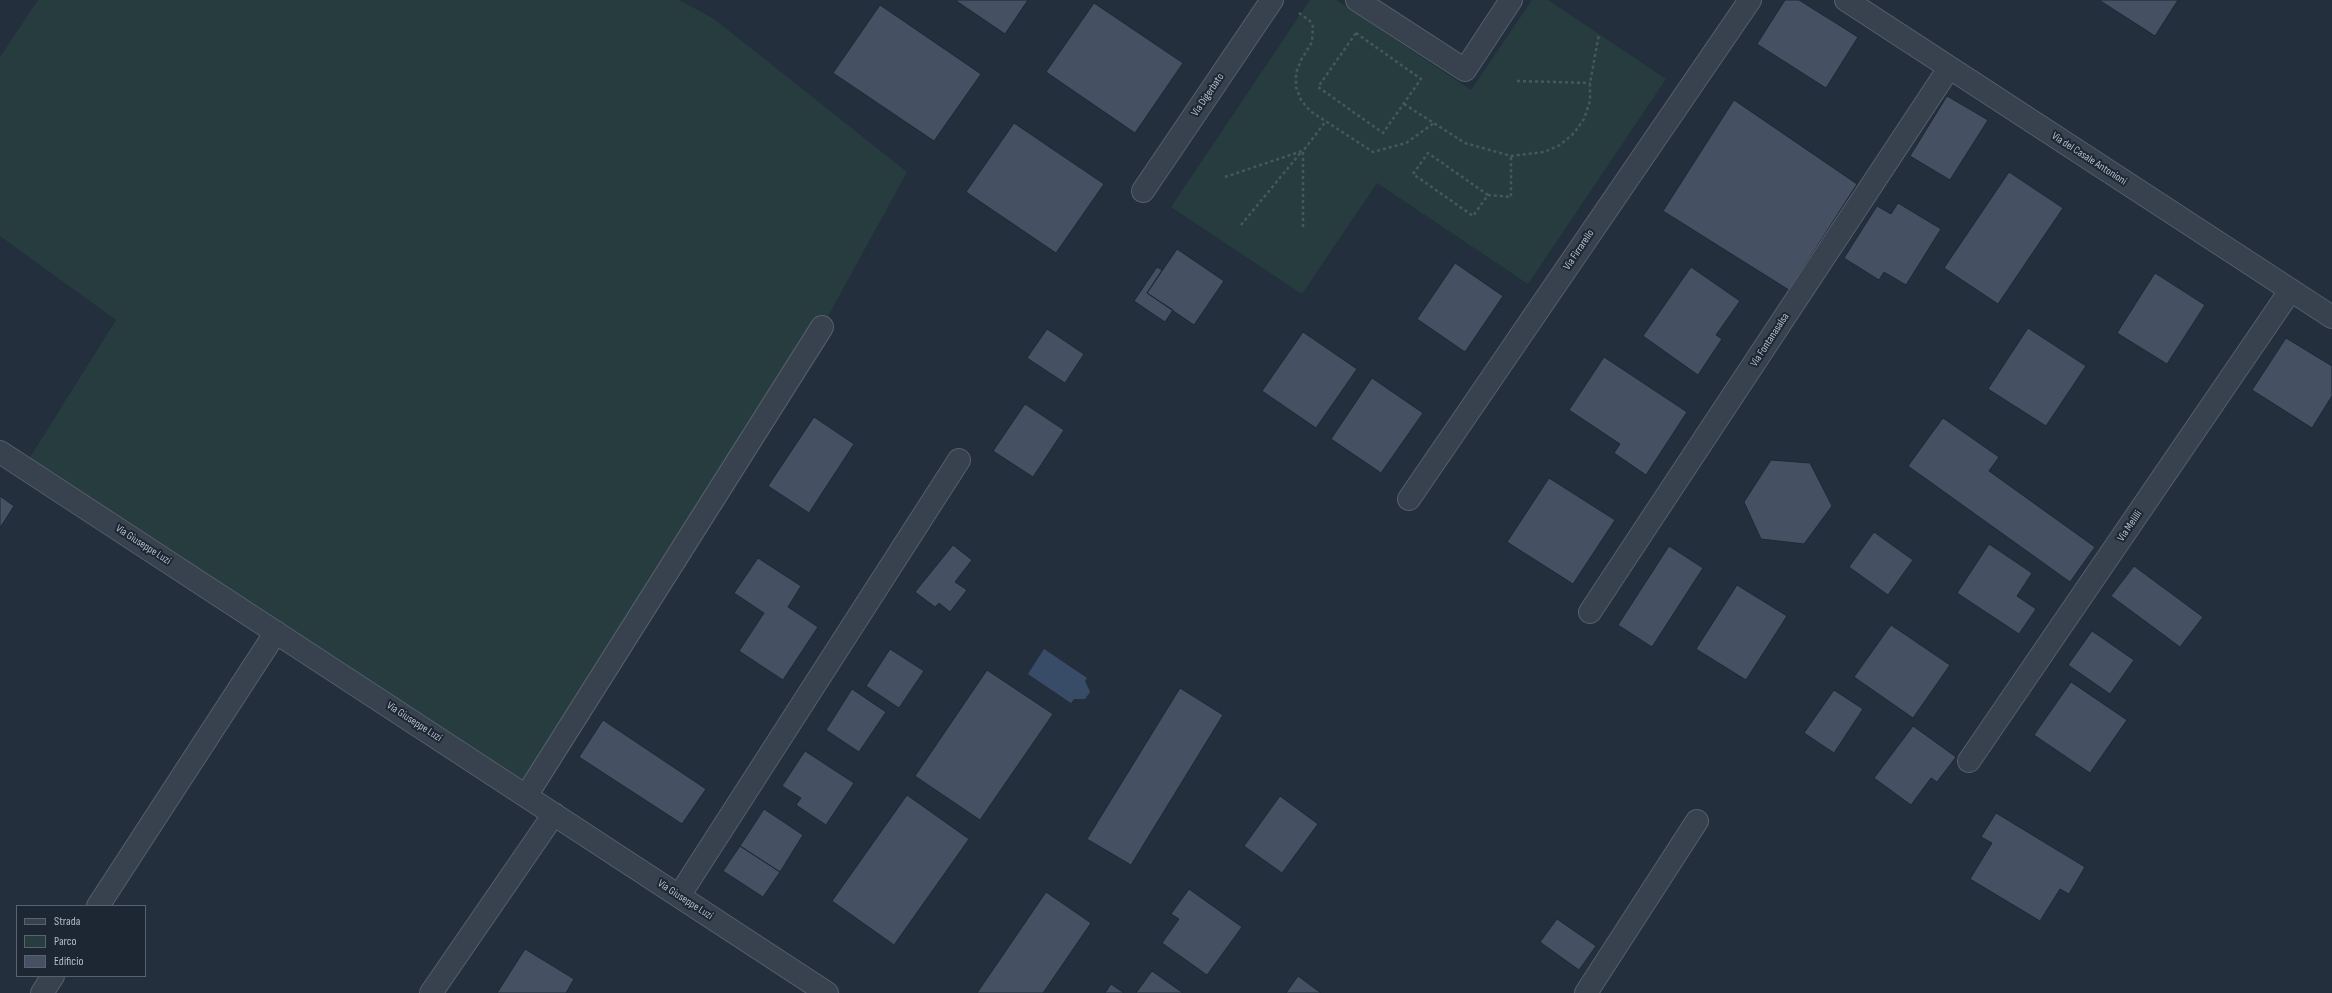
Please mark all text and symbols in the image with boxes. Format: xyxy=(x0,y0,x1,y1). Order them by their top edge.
street label: Via Digerbato xyxy=(1189,71,1227,119)
street label: Via del Casale Antonioni xyxy=(2049,130,2129,188)
street label: Via Firrarello xyxy=(1561,227,1597,273)
street label: Via Fontanasalsa xyxy=(1748,311,1792,369)
street label: Via Melilli xyxy=(2115,508,2145,544)
street label: Via Giuseppe Luzi xyxy=(113,522,173,568)
street label: Via Giuseppe Luzi xyxy=(384,699,444,745)
street label: Via Giuseppe Luzi xyxy=(655,877,715,923)
legend xyxy=(16,905,146,977)
text: Strada xyxy=(54,914,80,929)
text: Parco xyxy=(54,934,77,949)
text: Edificio xyxy=(54,954,83,969)

